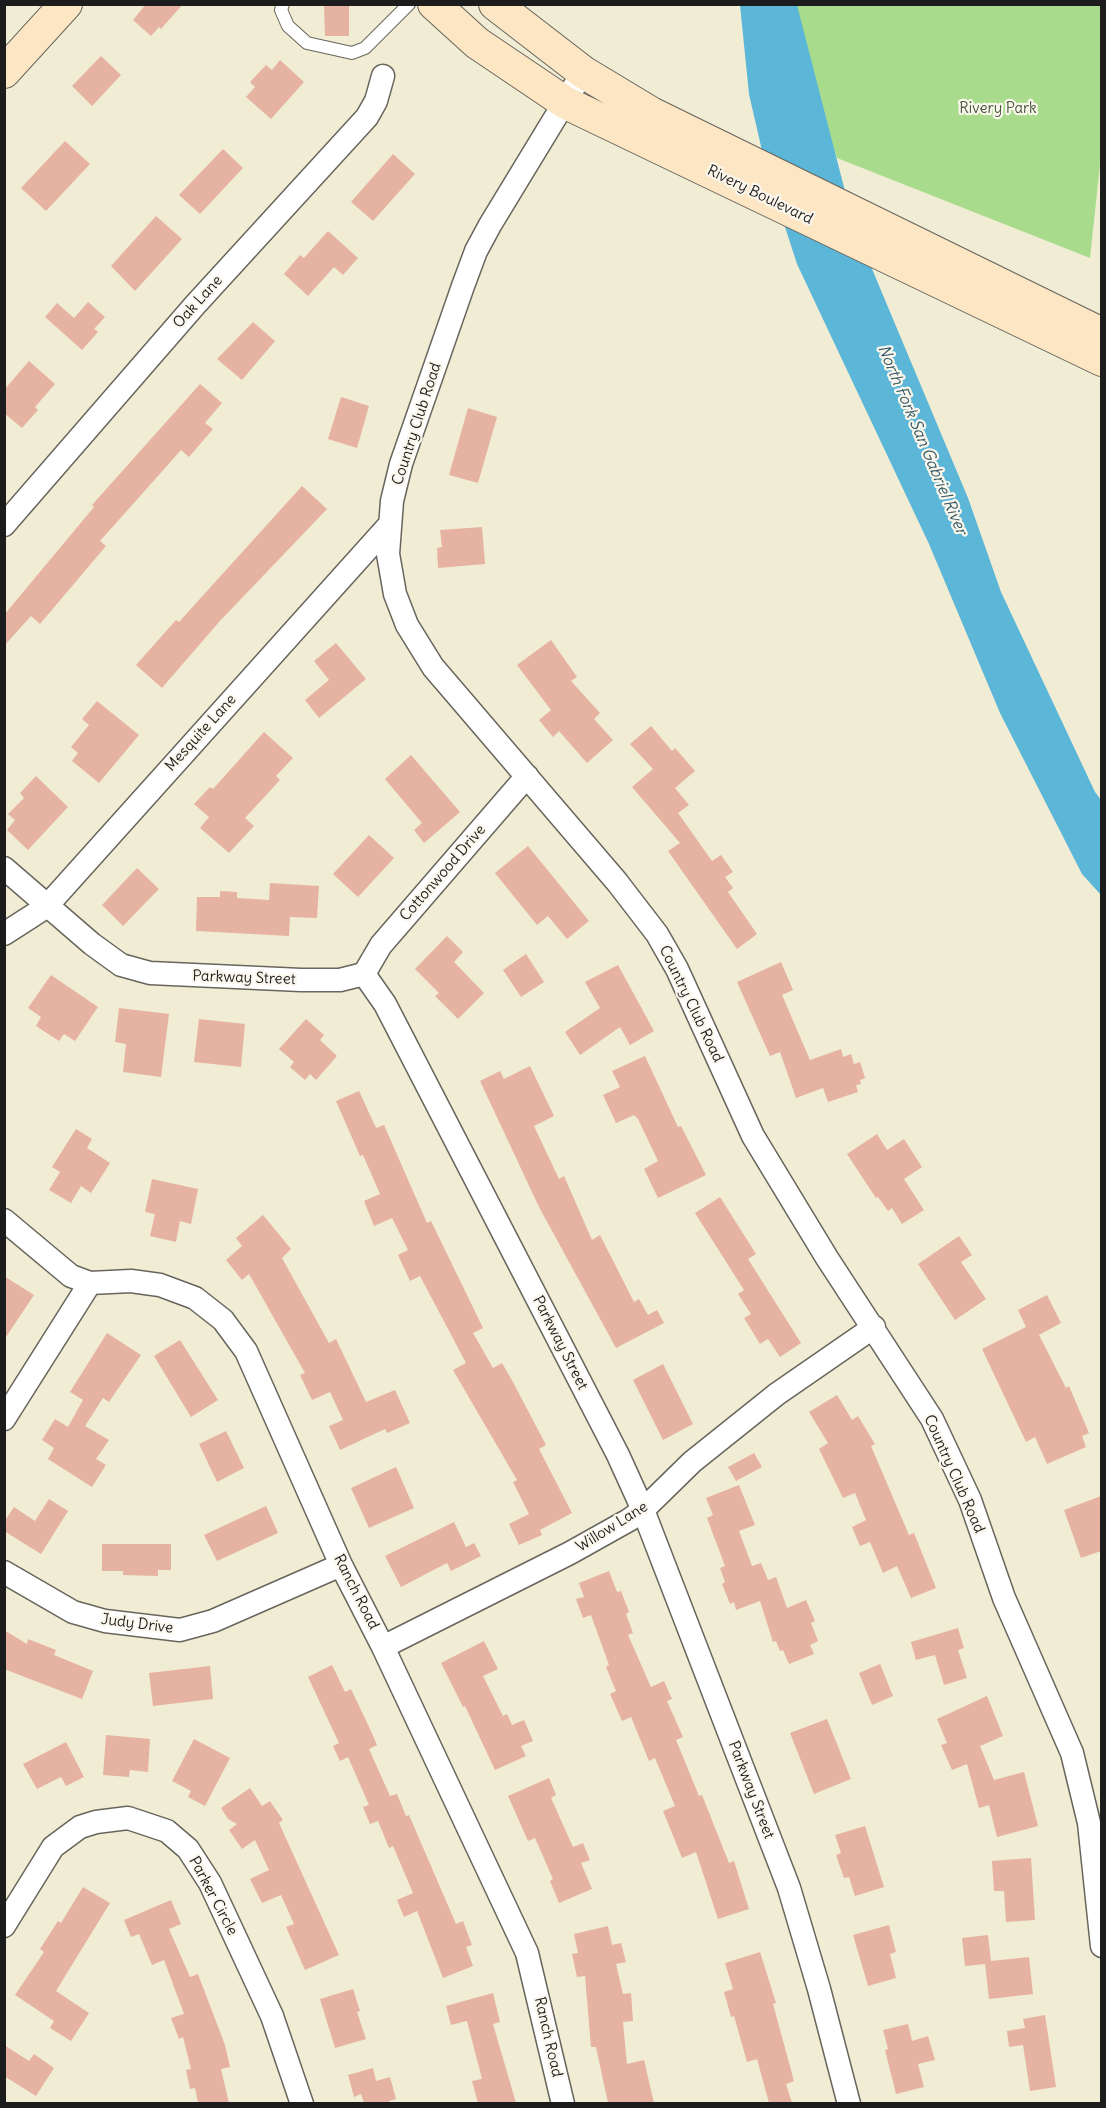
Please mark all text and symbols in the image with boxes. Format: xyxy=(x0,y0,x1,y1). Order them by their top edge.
park label: Rivery Park xyxy=(959,100,1037,118)
street label: Rivery Boulevard xyxy=(704,162,816,228)
street label: Oak Lane xyxy=(170,272,226,332)
water label: North Fork San Gabriel River xyxy=(873,342,971,538)
street label: Country Club Road xyxy=(389,360,445,488)
street label: Mesquite Lane xyxy=(162,691,240,775)
street label: Cottonwood Drive xyxy=(396,821,490,925)
street label: Country Club Road xyxy=(655,943,727,1065)
street label: Parkway Street xyxy=(192,967,296,989)
street label: Parkway Street xyxy=(529,1293,591,1393)
street label: Country Club Road xyxy=(920,1412,988,1536)
street label: Willow Lane xyxy=(573,1498,651,1556)
street label: Ranch Road xyxy=(329,1551,383,1633)
street label: Judy Drive xyxy=(100,1611,174,1637)
street label: Parkway Street xyxy=(724,1739,778,1841)
street label: Parker Circle xyxy=(185,1853,241,1939)
street label: Ranch Road xyxy=(530,1995,566,2079)

